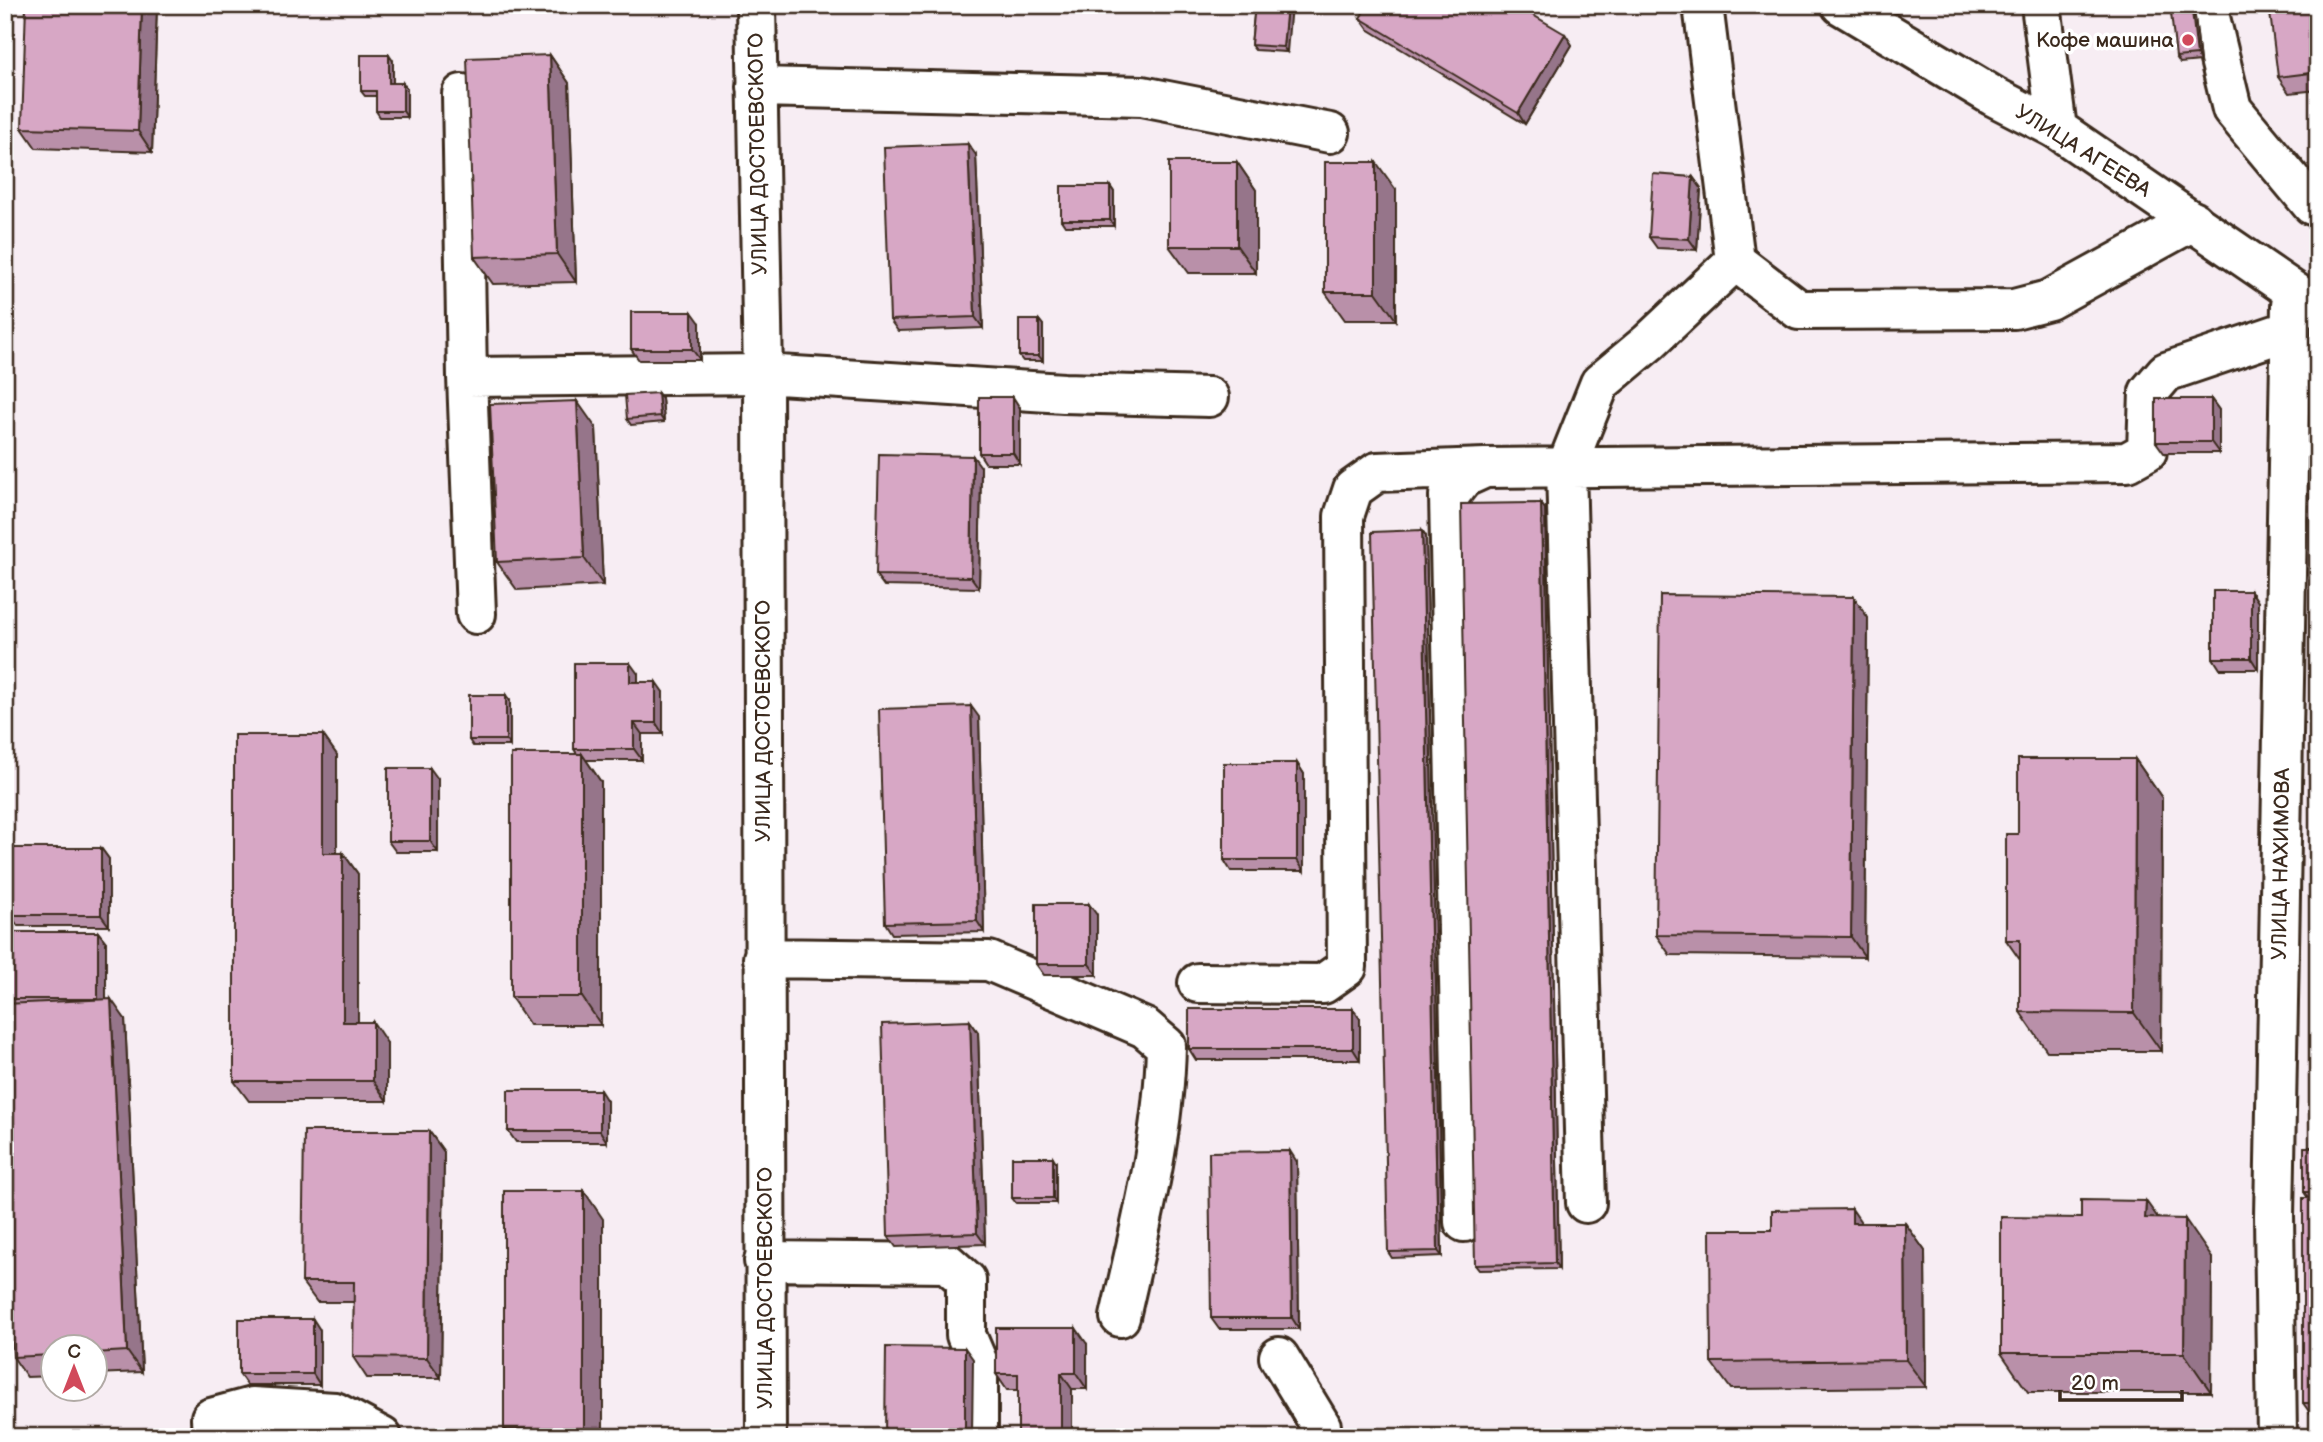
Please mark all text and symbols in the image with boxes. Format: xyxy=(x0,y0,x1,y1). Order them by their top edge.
place label: Кофе машина xyxy=(2036,28,2175,53)
marker: Кофе машина xyxy=(2180,32,2196,48)
street label: УЛИЦА ДОСТОЕВСКОГО xyxy=(743,33,773,275)
street label: УЛИЦА АГЕЕВА xyxy=(2011,99,2155,203)
street label: УЛИЦА ДОСТОЕВСКОГО xyxy=(751,600,776,842)
street label: УЛИЦА НАХИМОВА xyxy=(2267,767,2295,960)
street label: УЛИЦА ДОСТОЕВСКОГО xyxy=(753,1167,778,1409)
north arrow xyxy=(38,1334,108,1404)
text: С xyxy=(67,1341,81,1364)
scale bar xyxy=(2060,1358,2183,1402)
text: 20 m xyxy=(2071,1371,2119,1396)

